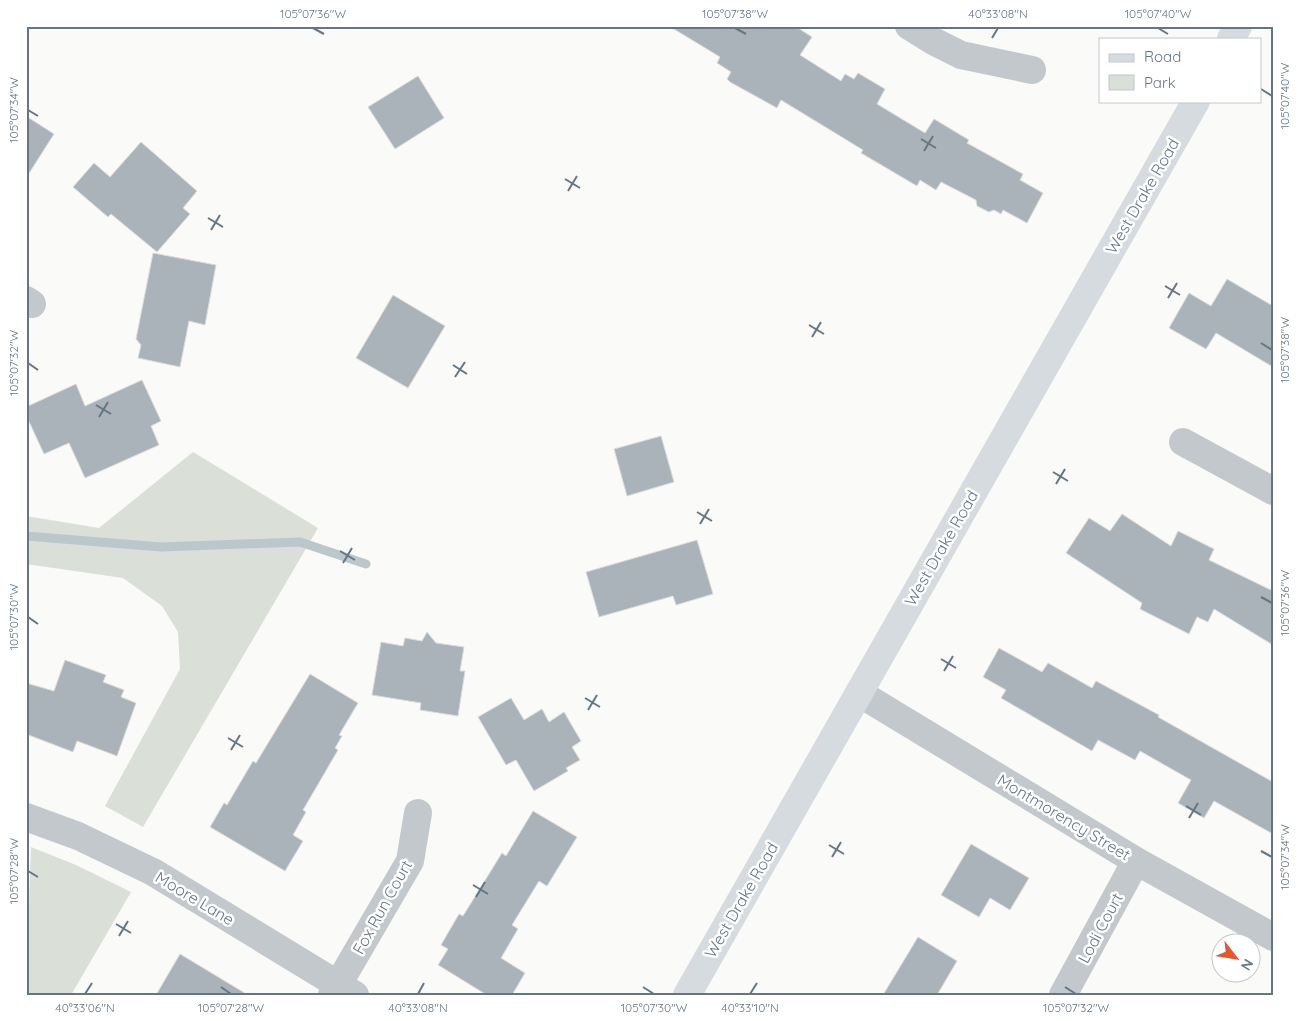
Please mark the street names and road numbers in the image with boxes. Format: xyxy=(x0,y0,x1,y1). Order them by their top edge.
street label: West Drake Road xyxy=(1101,135,1183,257)
street label: West Drake Road xyxy=(900,487,982,609)
street label: Montmorency Street xyxy=(994,769,1134,865)
street label: West Drake Road xyxy=(700,839,782,961)
street label: Fox Run Court xyxy=(348,856,416,958)
street label: Moore Lane xyxy=(152,867,238,929)
street label: Lodi Court xyxy=(1073,890,1127,966)

